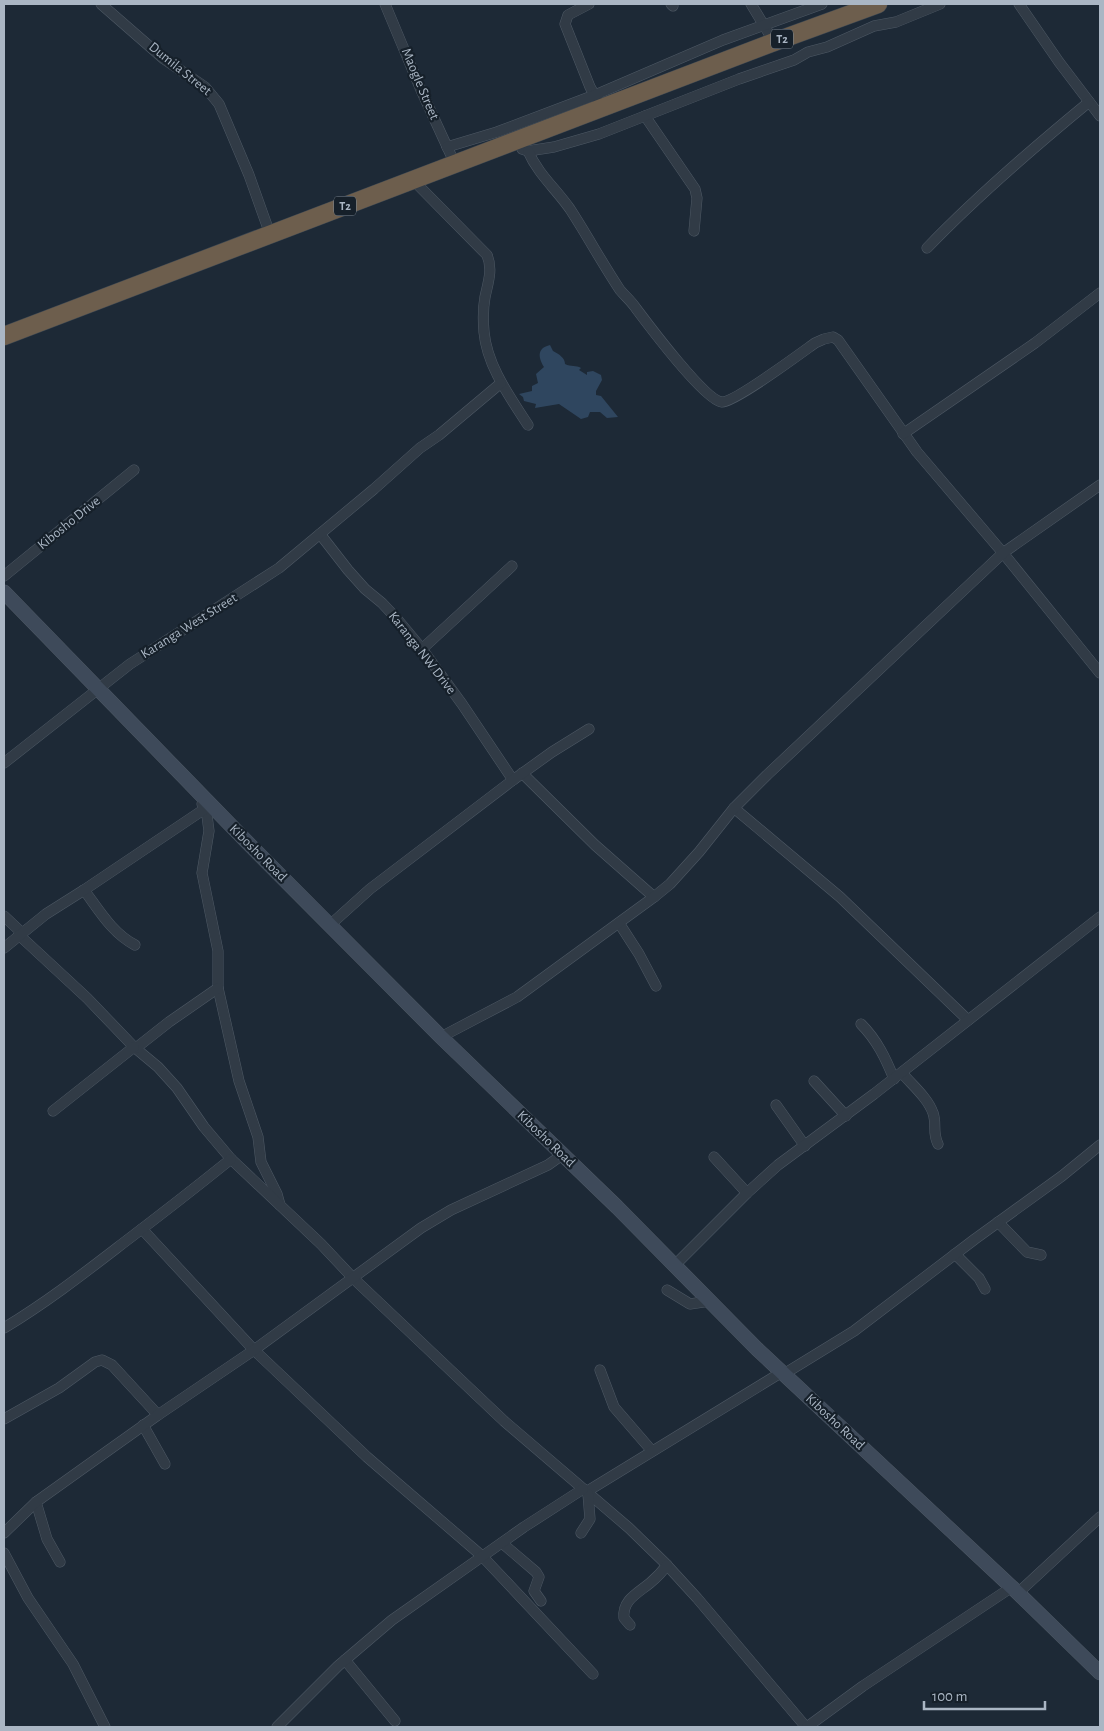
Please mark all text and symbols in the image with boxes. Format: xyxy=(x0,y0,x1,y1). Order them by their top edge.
road number: T2 xyxy=(771,30,793,48)
street label: Dumila Street xyxy=(146,40,214,99)
street label: Maogle Street xyxy=(399,46,442,122)
road number: T2 xyxy=(334,197,356,216)
street label: Kibosho Drive xyxy=(35,494,103,552)
street label: Karanga West Street xyxy=(138,591,240,661)
street label: Karanga NW Drive xyxy=(386,609,458,697)
street label: Kibosho Road xyxy=(227,822,289,884)
street label: Kibosho Road xyxy=(514,1108,578,1170)
street label: Kibosho Road xyxy=(803,1391,867,1453)
scale bar xyxy=(924,1678,1045,1710)
text: 100 m xyxy=(932,1689,967,1704)

